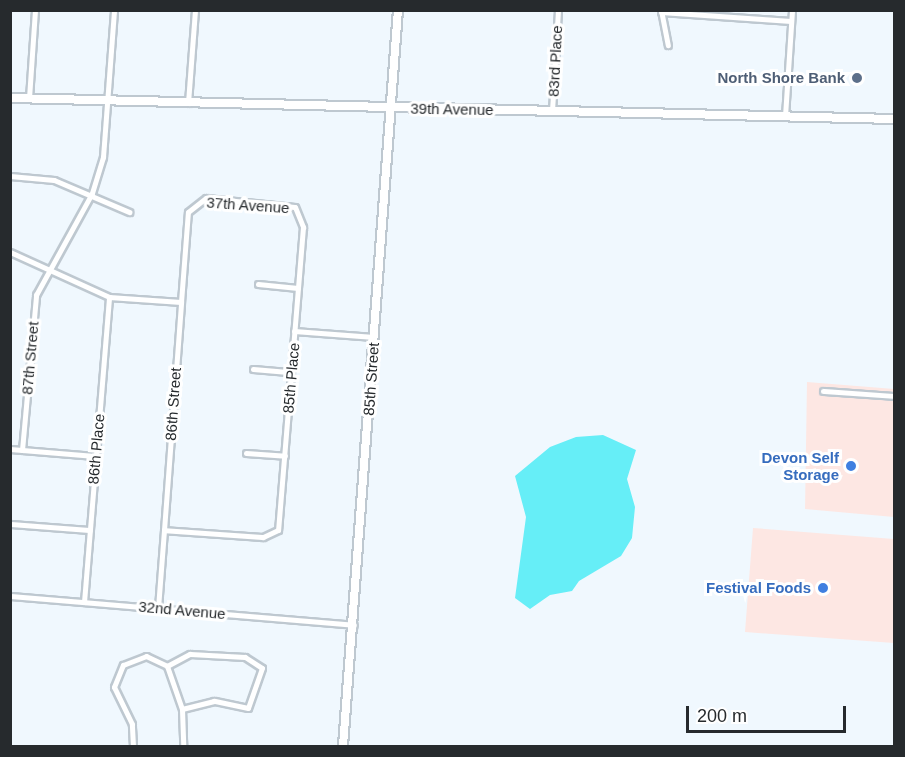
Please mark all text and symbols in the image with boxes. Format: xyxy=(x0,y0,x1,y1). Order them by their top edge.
street label: 83rd Place xyxy=(544,25,566,97)
place label: North Shore Bank xyxy=(717,69,845,87)
marker: North Shore Bank xyxy=(850,71,864,85)
street label: 39th Avenue xyxy=(410,99,494,119)
street label: 37th Avenue xyxy=(205,193,291,217)
street label: 87th Street xyxy=(18,321,42,395)
street label: 85th Place xyxy=(279,342,303,414)
street label: 85th Street xyxy=(359,342,383,416)
street label: 86th Street xyxy=(161,367,185,441)
street label: 86th Place xyxy=(84,413,108,485)
place label: Devon Self Storage xyxy=(761,448,839,483)
marker: Devon Self Storage xyxy=(844,459,858,473)
place label: Festival Foods xyxy=(706,579,811,597)
marker: Festival Foods xyxy=(816,581,830,595)
street label: 32nd Avenue xyxy=(137,597,227,623)
scale bar xyxy=(689,694,850,732)
text: 200 m xyxy=(697,706,747,726)

